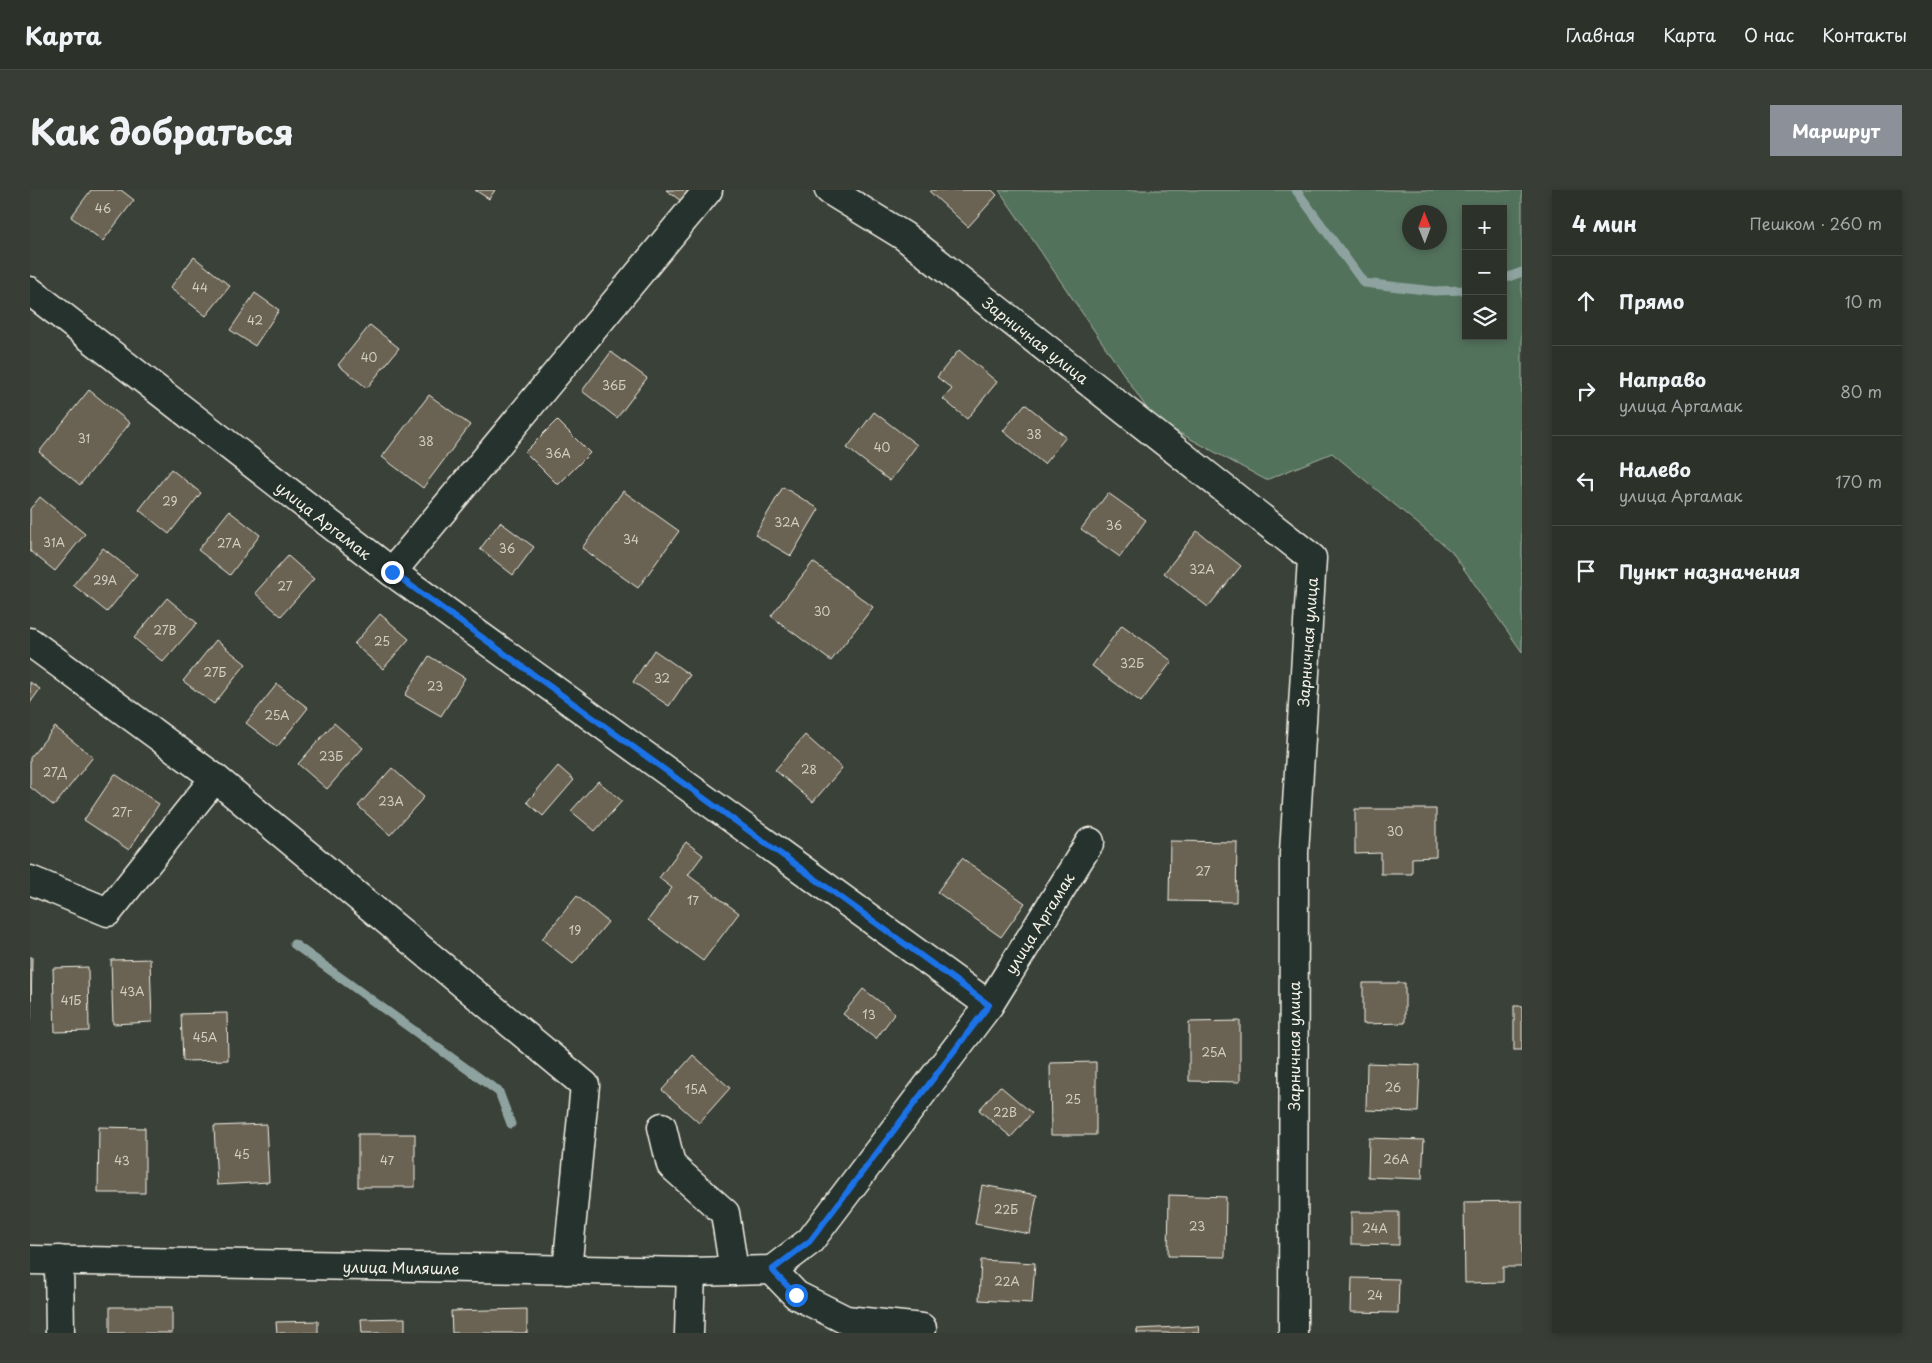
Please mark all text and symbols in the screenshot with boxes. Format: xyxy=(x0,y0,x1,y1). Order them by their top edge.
text: Карта xyxy=(25,17,102,53)
text: Главная xyxy=(1566,21,1635,48)
text: Карта xyxy=(1663,21,1716,48)
text: О нас xyxy=(1744,21,1794,48)
text: Контакты xyxy=(1822,21,1907,48)
text: Как добраться xyxy=(30,104,294,157)
button: Маршрут xyxy=(1770,105,1902,156)
house number: 46 xyxy=(95,199,111,217)
north arrow xyxy=(1402,205,1447,250)
map controls xyxy=(1462,205,1507,340)
button: + xyxy=(1462,205,1507,250)
text: 4 мин xyxy=(1572,207,1637,239)
text: Пешком · 260 m xyxy=(1749,211,1882,235)
button: − xyxy=(1462,250,1507,295)
house number: 44 xyxy=(192,278,208,296)
icon: ahead xyxy=(1572,287,1600,315)
text: Прямо xyxy=(1619,287,1684,315)
text: 10 m xyxy=(1845,289,1882,313)
street label: Зарничная улица xyxy=(978,291,1095,389)
button: layers xyxy=(1462,295,1507,340)
house number: 42 xyxy=(247,311,263,329)
house number: 40 xyxy=(361,348,378,366)
text: Направо xyxy=(1619,365,1706,393)
house number: 36Б xyxy=(602,376,626,394)
icon: right xyxy=(1572,377,1600,405)
text: 80 m xyxy=(1840,379,1882,403)
text: улица Аргамак xyxy=(1619,393,1743,417)
house number: 38 xyxy=(1026,425,1042,443)
house number: 31 xyxy=(78,429,90,447)
house number: 38 xyxy=(418,432,434,450)
house number: 40 xyxy=(874,438,891,456)
house number: 36А xyxy=(545,444,571,462)
text: Налево xyxy=(1619,455,1691,483)
icon: left xyxy=(1572,467,1600,495)
text: 170 m xyxy=(1836,469,1882,493)
street label: улица Аргамак xyxy=(271,475,377,565)
text: улица Аргамак xyxy=(1619,483,1743,507)
house number: 29 xyxy=(162,492,178,510)
house number: 32А xyxy=(774,513,800,531)
house number: 36 xyxy=(1106,516,1122,534)
house number: 34 xyxy=(623,530,639,548)
house number: 31А xyxy=(43,533,65,551)
house number: 27А xyxy=(217,534,241,552)
house number: 36 xyxy=(499,539,515,557)
icon: arrive xyxy=(1572,557,1600,585)
text: Пункт назначения xyxy=(1619,557,1800,585)
house number: 32А xyxy=(1189,560,1215,578)
route end xyxy=(381,561,404,584)
house number: 29А xyxy=(93,571,117,589)
street label: Зарничная улица xyxy=(1291,576,1323,707)
house number: 27 xyxy=(278,577,293,595)
house number: 30 xyxy=(814,602,831,620)
house number: 27В xyxy=(154,621,177,639)
house number: 25 xyxy=(374,632,390,650)
house number: 32Б xyxy=(1120,654,1144,672)
house number: 27Б xyxy=(204,663,227,681)
house number: 32 xyxy=(654,669,670,687)
house number: 23 xyxy=(427,677,443,695)
house number: 25А xyxy=(264,706,290,724)
house number: 23Б xyxy=(319,747,343,765)
house number: 28 xyxy=(801,760,817,778)
house number: 27Д xyxy=(43,763,68,781)
house number: 23А xyxy=(378,792,404,810)
house number: 27г xyxy=(112,803,133,821)
house number: 30 xyxy=(1387,822,1404,840)
house number: 27 xyxy=(1196,862,1211,880)
street label: улица Аргамак xyxy=(999,868,1079,978)
house number: 17 xyxy=(687,891,699,909)
house number: 19 xyxy=(569,921,581,939)
street label: Зарничная улица xyxy=(1282,981,1305,1111)
house number: 43А xyxy=(120,982,144,1000)
house number: 41Б xyxy=(61,991,81,1009)
house number: 13 xyxy=(862,1005,876,1023)
house number: 45А xyxy=(193,1028,217,1046)
house number: 25А xyxy=(1201,1043,1227,1061)
house number: 26 xyxy=(1385,1078,1401,1096)
house number: 15А xyxy=(685,1080,707,1098)
house number: 25 xyxy=(1065,1090,1081,1108)
house number: 22В xyxy=(993,1103,1017,1121)
house number: 45 xyxy=(234,1145,250,1163)
house number: 26А xyxy=(1383,1150,1409,1168)
house number: 43 xyxy=(114,1151,130,1169)
house number: 47 xyxy=(380,1151,395,1169)
house number: 22Б xyxy=(994,1200,1018,1218)
house number: 23 xyxy=(1189,1217,1205,1235)
house number: 24А xyxy=(1362,1219,1388,1237)
street label: улица Миляшле xyxy=(343,1254,459,1280)
house number: 22А xyxy=(994,1272,1020,1290)
route start xyxy=(785,1284,808,1307)
house number: 24 xyxy=(1367,1286,1383,1304)

